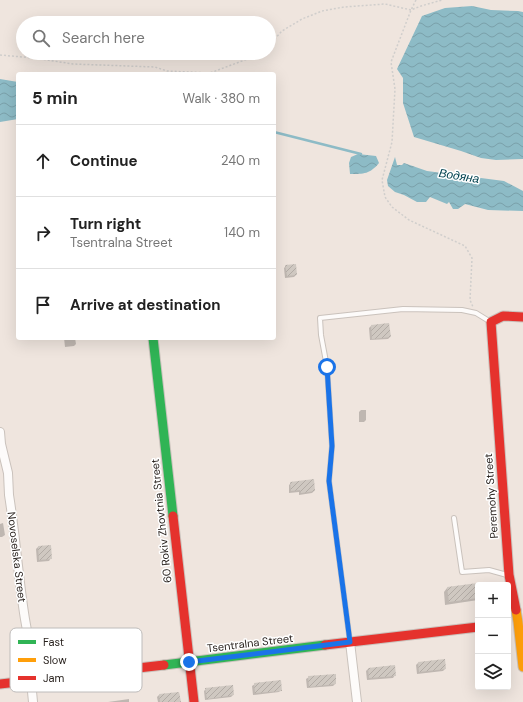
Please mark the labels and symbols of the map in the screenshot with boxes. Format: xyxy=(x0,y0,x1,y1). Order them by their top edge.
water label: Водяна xyxy=(438,165,481,187)
route start xyxy=(318,358,336,376)
street label: Peremohy Street xyxy=(481,453,501,539)
street label: 60 Rokiv Zhovtnia Street xyxy=(148,458,174,584)
street label: Novoselska Street xyxy=(4,511,30,603)
legend xyxy=(10,628,142,692)
street label: Tsentralna Street xyxy=(206,631,294,655)
text: Fast xyxy=(43,635,64,649)
text: Slow xyxy=(43,653,67,667)
route end xyxy=(180,653,198,671)
text: Jam xyxy=(43,671,64,685)

